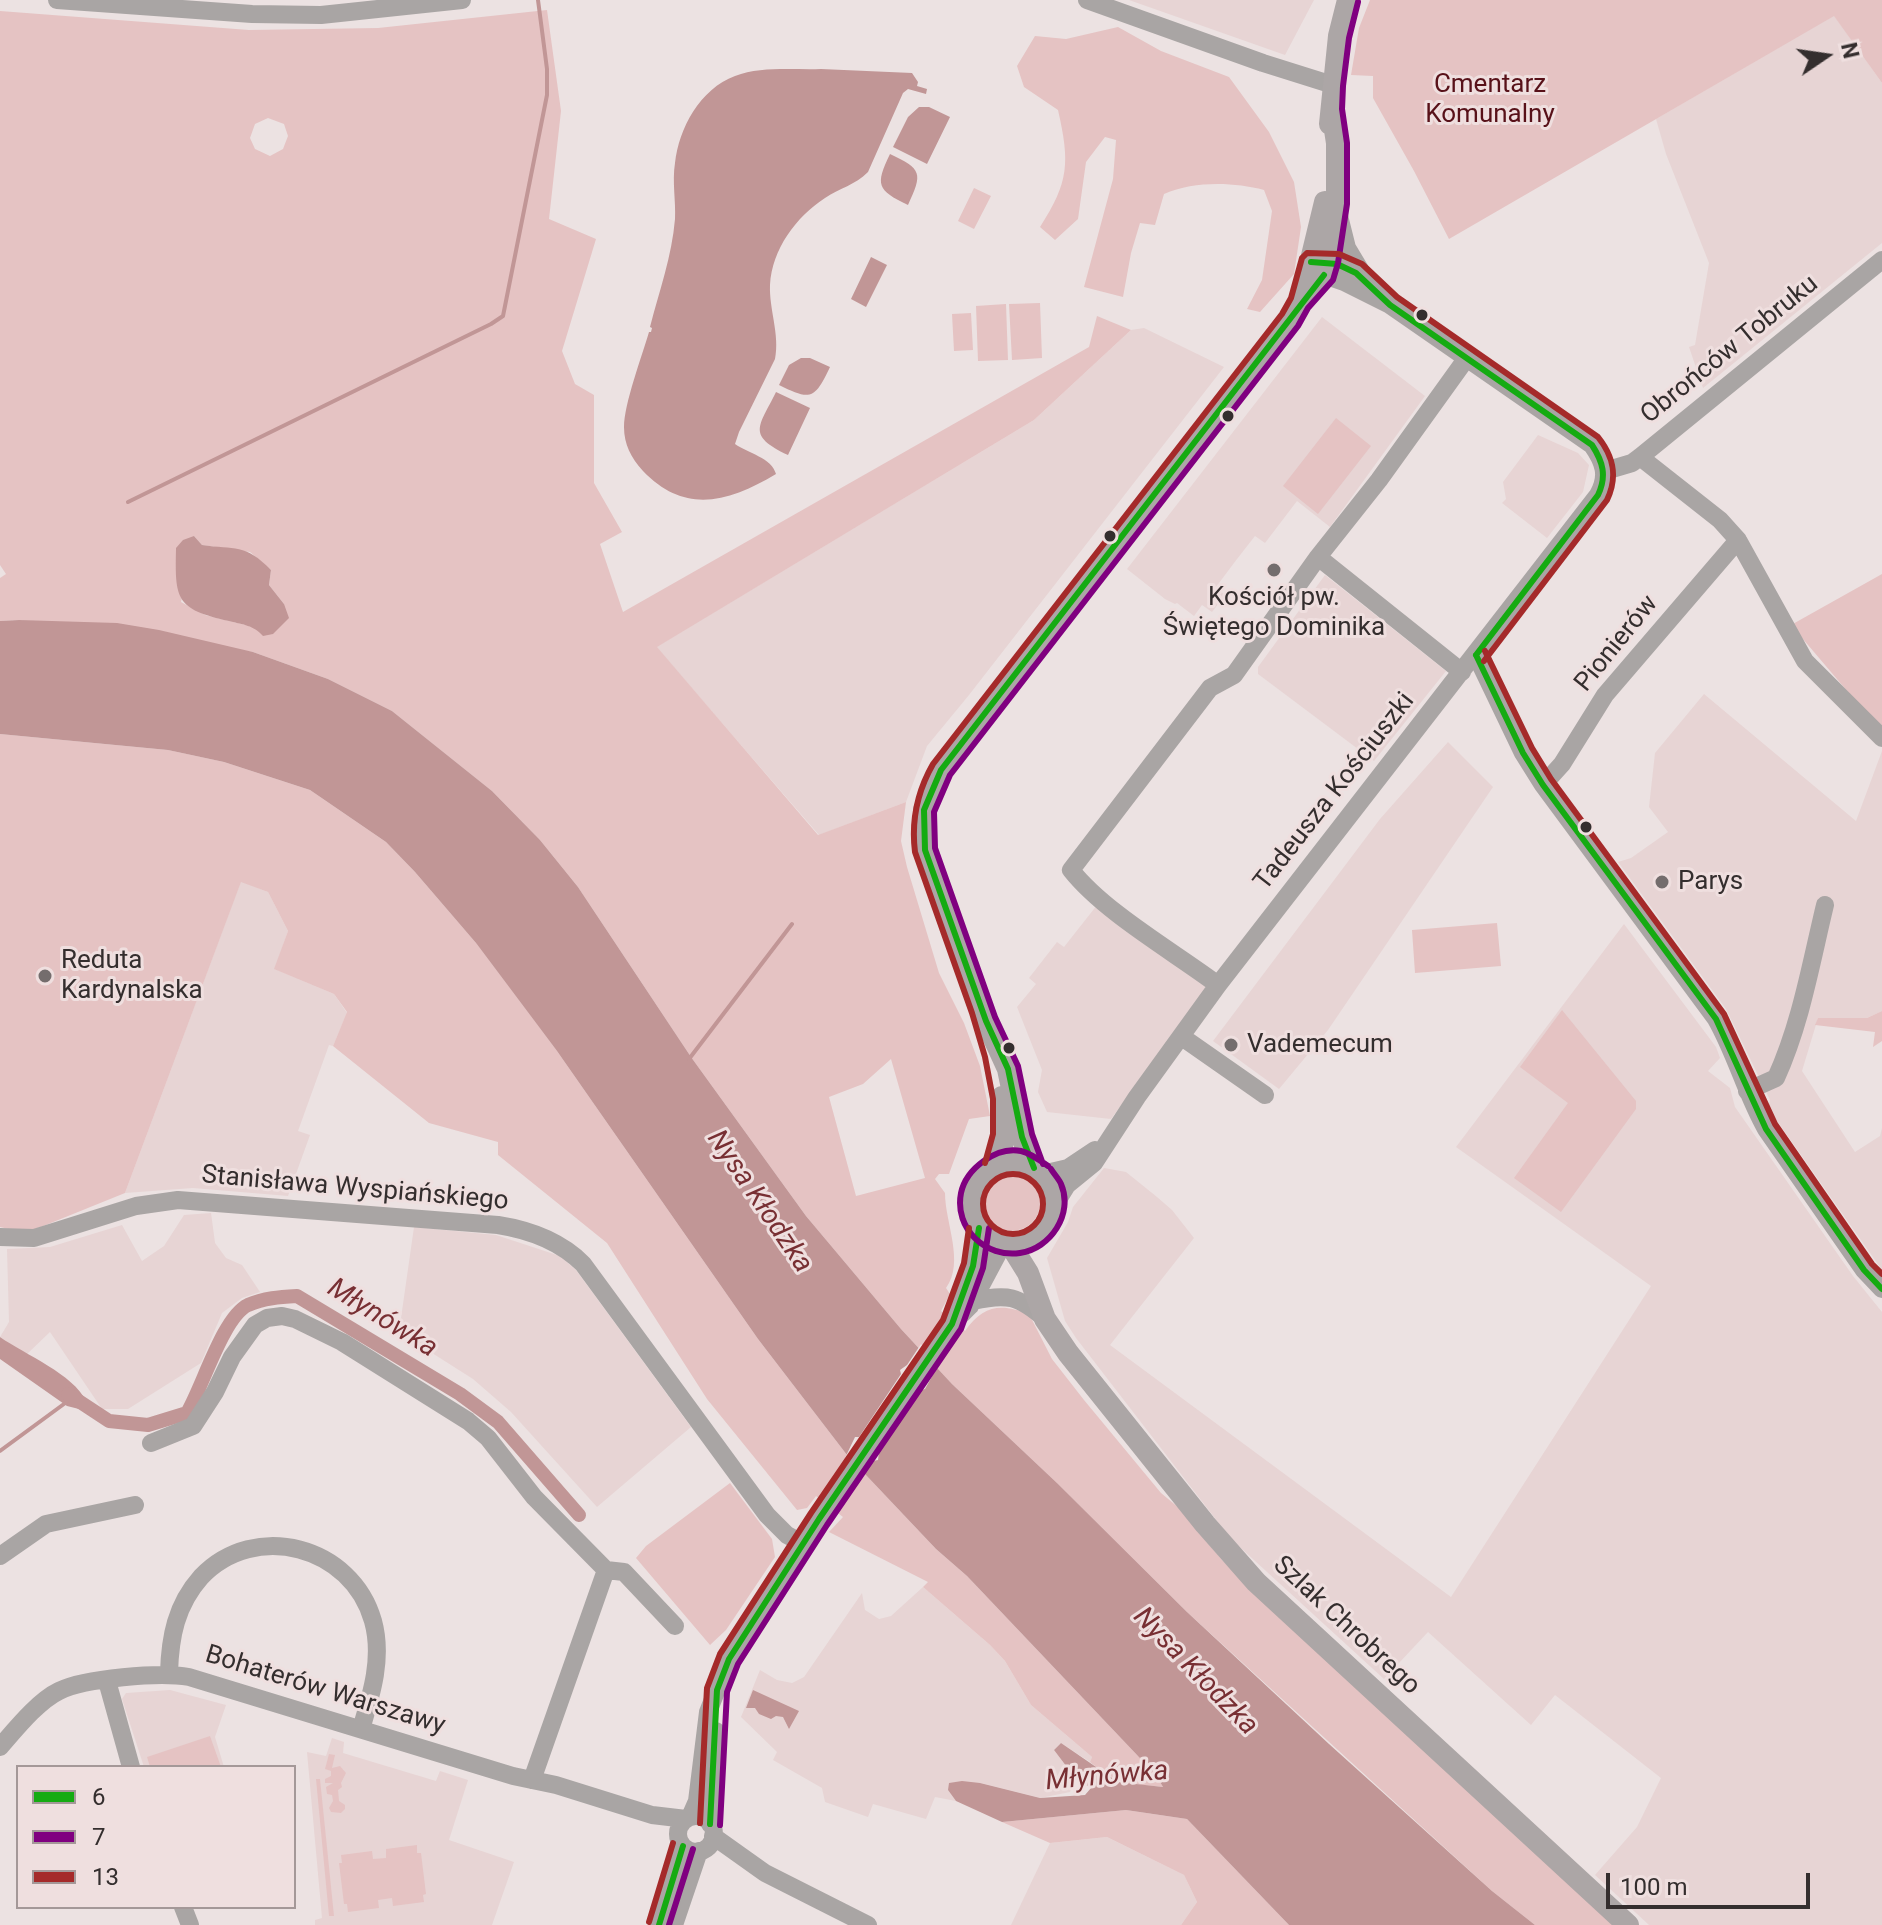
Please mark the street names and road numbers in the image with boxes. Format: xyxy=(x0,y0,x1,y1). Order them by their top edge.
street label: Obrońców Tobruku xyxy=(1635,269,1825,431)
street label: Pionierów xyxy=(1569,590,1665,698)
street label: Tadeusza Kościuszki xyxy=(1248,687,1422,897)
street label: Stanisława Wyspiańskiego xyxy=(200,1160,510,1218)
street label: Szlak Chrobrego xyxy=(1266,1550,1426,1702)
street label: Bohaterów Warszawy xyxy=(201,1640,449,1742)

